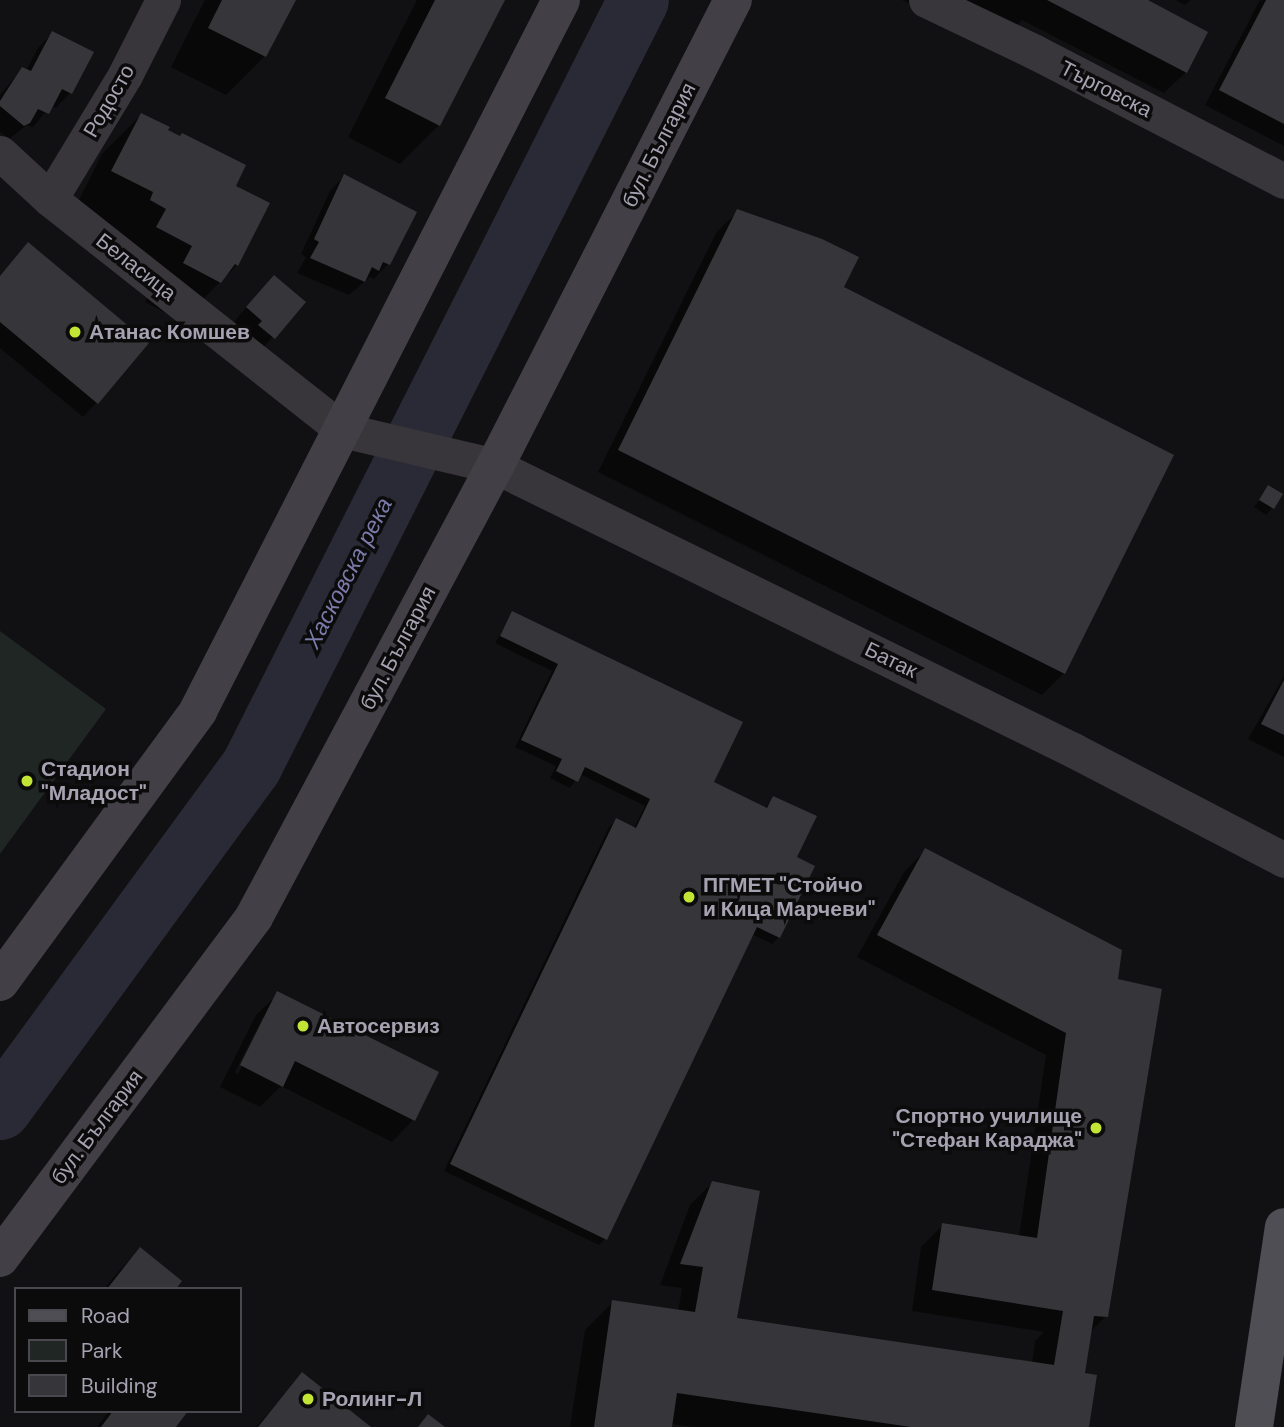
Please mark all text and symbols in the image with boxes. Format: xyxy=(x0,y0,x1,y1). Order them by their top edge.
street label: Търговска xyxy=(1056,55,1156,123)
street label: Родосто xyxy=(78,60,140,142)
street label: бул. България xyxy=(617,79,701,211)
street label: Беласица xyxy=(91,228,181,306)
place label: Атанас Комшев xyxy=(89,319,250,345)
marker: Атанас Комшев xyxy=(67,324,83,340)
water label: Хасковска река xyxy=(298,493,398,653)
street label: бул. България xyxy=(355,582,441,714)
street label: Батак xyxy=(861,637,921,683)
place label: Стадион "Младост" xyxy=(41,756,147,806)
marker: Стадион "Младост" xyxy=(19,773,35,789)
place label: ПГМЕТ "Стойчо и Кица Марчеви" xyxy=(703,872,875,922)
marker: ПГМЕТ "Стойчо и Кица Марчеви" xyxy=(681,889,697,905)
place label: Автосервиз xyxy=(317,1013,440,1039)
marker: Автосервиз xyxy=(295,1018,311,1034)
street label: бул. България xyxy=(46,1065,148,1189)
place label: Спортно училище "Стефан Караджа" xyxy=(892,1103,1082,1153)
marker: Спортно училище "Стефан Караджа" xyxy=(1088,1120,1104,1136)
legend xyxy=(14,1287,242,1413)
text: Road xyxy=(81,1302,130,1330)
text: Park xyxy=(81,1337,122,1365)
text: Building xyxy=(81,1372,157,1400)
place label: Ролинг-Л xyxy=(322,1386,422,1412)
marker: Ролинг-Л xyxy=(300,1391,316,1407)

